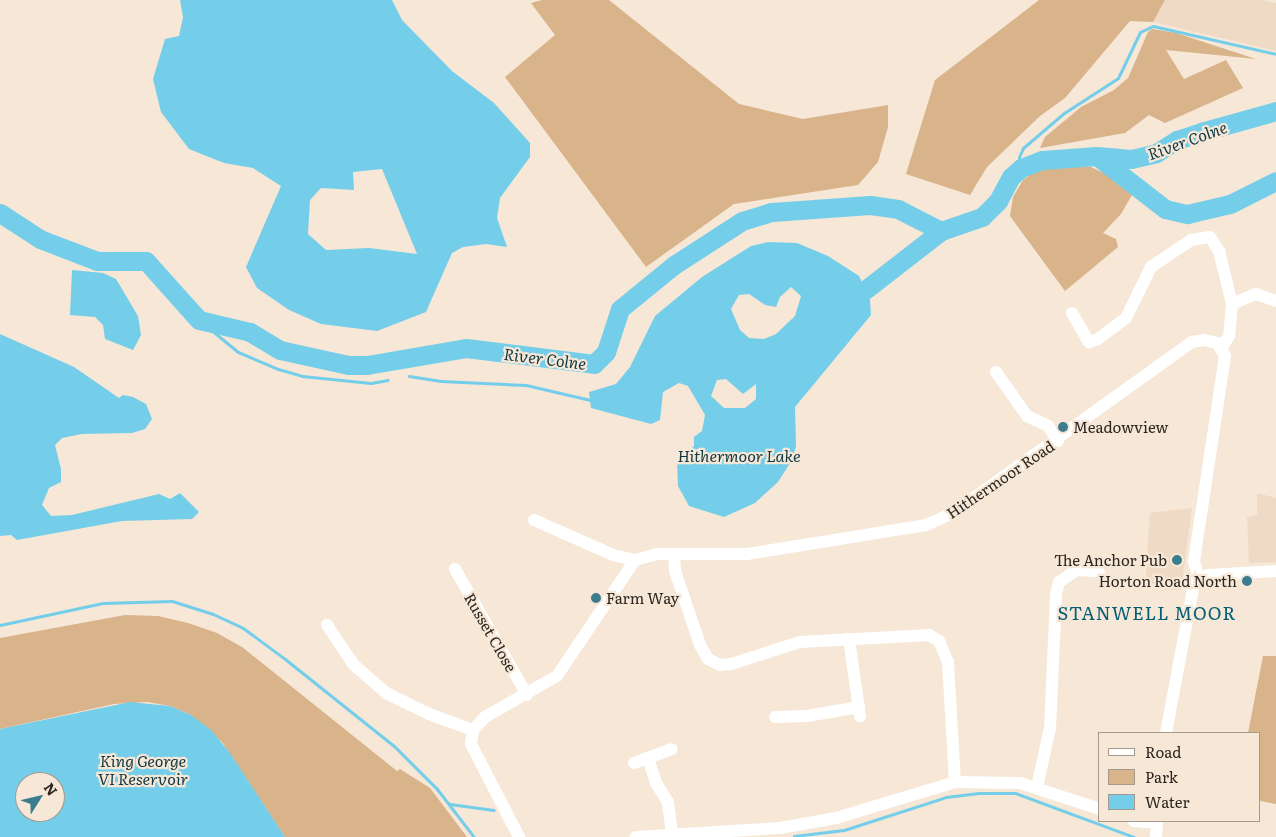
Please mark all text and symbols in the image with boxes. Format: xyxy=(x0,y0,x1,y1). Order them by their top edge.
water label: River Colne xyxy=(1145,117,1229,163)
water label: River Colne xyxy=(503,343,587,373)
place label: Meadowview xyxy=(1073,418,1169,436)
marker: Meadowview xyxy=(1057,421,1069,433)
street label: Hithermoor Road xyxy=(943,436,1057,522)
water label: Hithermoor Lake xyxy=(677,445,801,465)
place label: The Anchor Pub xyxy=(1054,551,1167,569)
marker: The Anchor Pub xyxy=(1171,554,1183,566)
place label: Horton Road North xyxy=(1098,572,1237,590)
marker: Horton Road North xyxy=(1241,575,1253,587)
street label: Russet Close xyxy=(461,589,521,675)
place label: Farm Way xyxy=(606,589,679,607)
marker: Farm Way xyxy=(590,592,602,604)
district label: STANWELL MOOR xyxy=(1056,602,1238,624)
legend xyxy=(1098,732,1261,822)
text: Road xyxy=(1145,740,1181,763)
water label: King George VI Reservoir xyxy=(98,750,188,788)
text: Park xyxy=(1145,765,1178,788)
north arrow xyxy=(15,772,65,822)
text: N xyxy=(40,778,63,799)
text: Water xyxy=(1145,790,1190,813)

